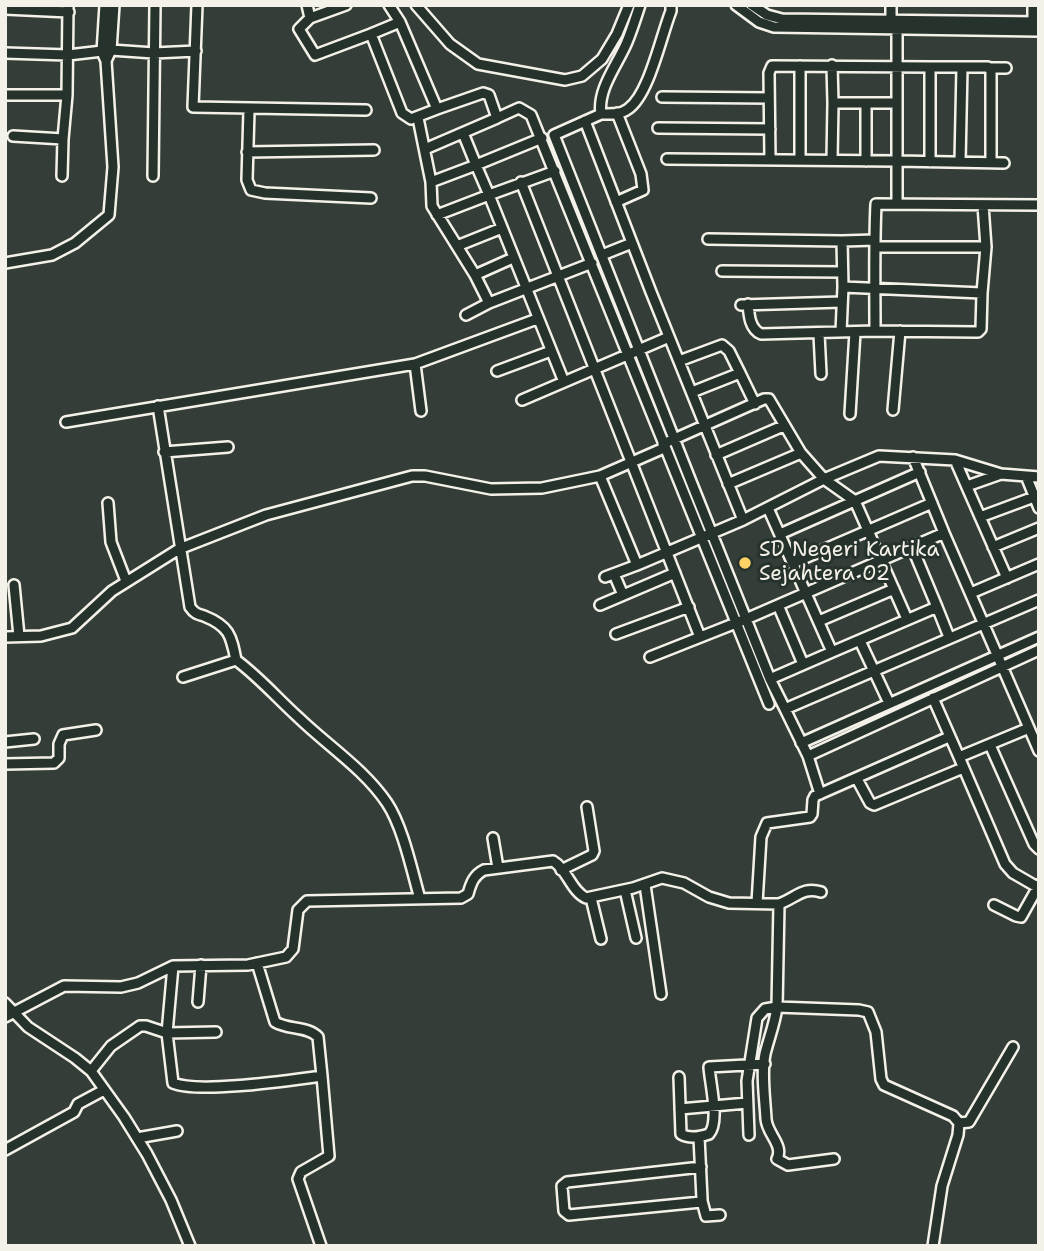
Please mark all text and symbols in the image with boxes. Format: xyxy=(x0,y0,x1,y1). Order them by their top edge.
place label: SD Negeri Kartika Sejahtera 02 xyxy=(759,538,940,588)
marker: SD Negeri Kartika Sejahtera 02 xyxy=(737,555,753,571)

